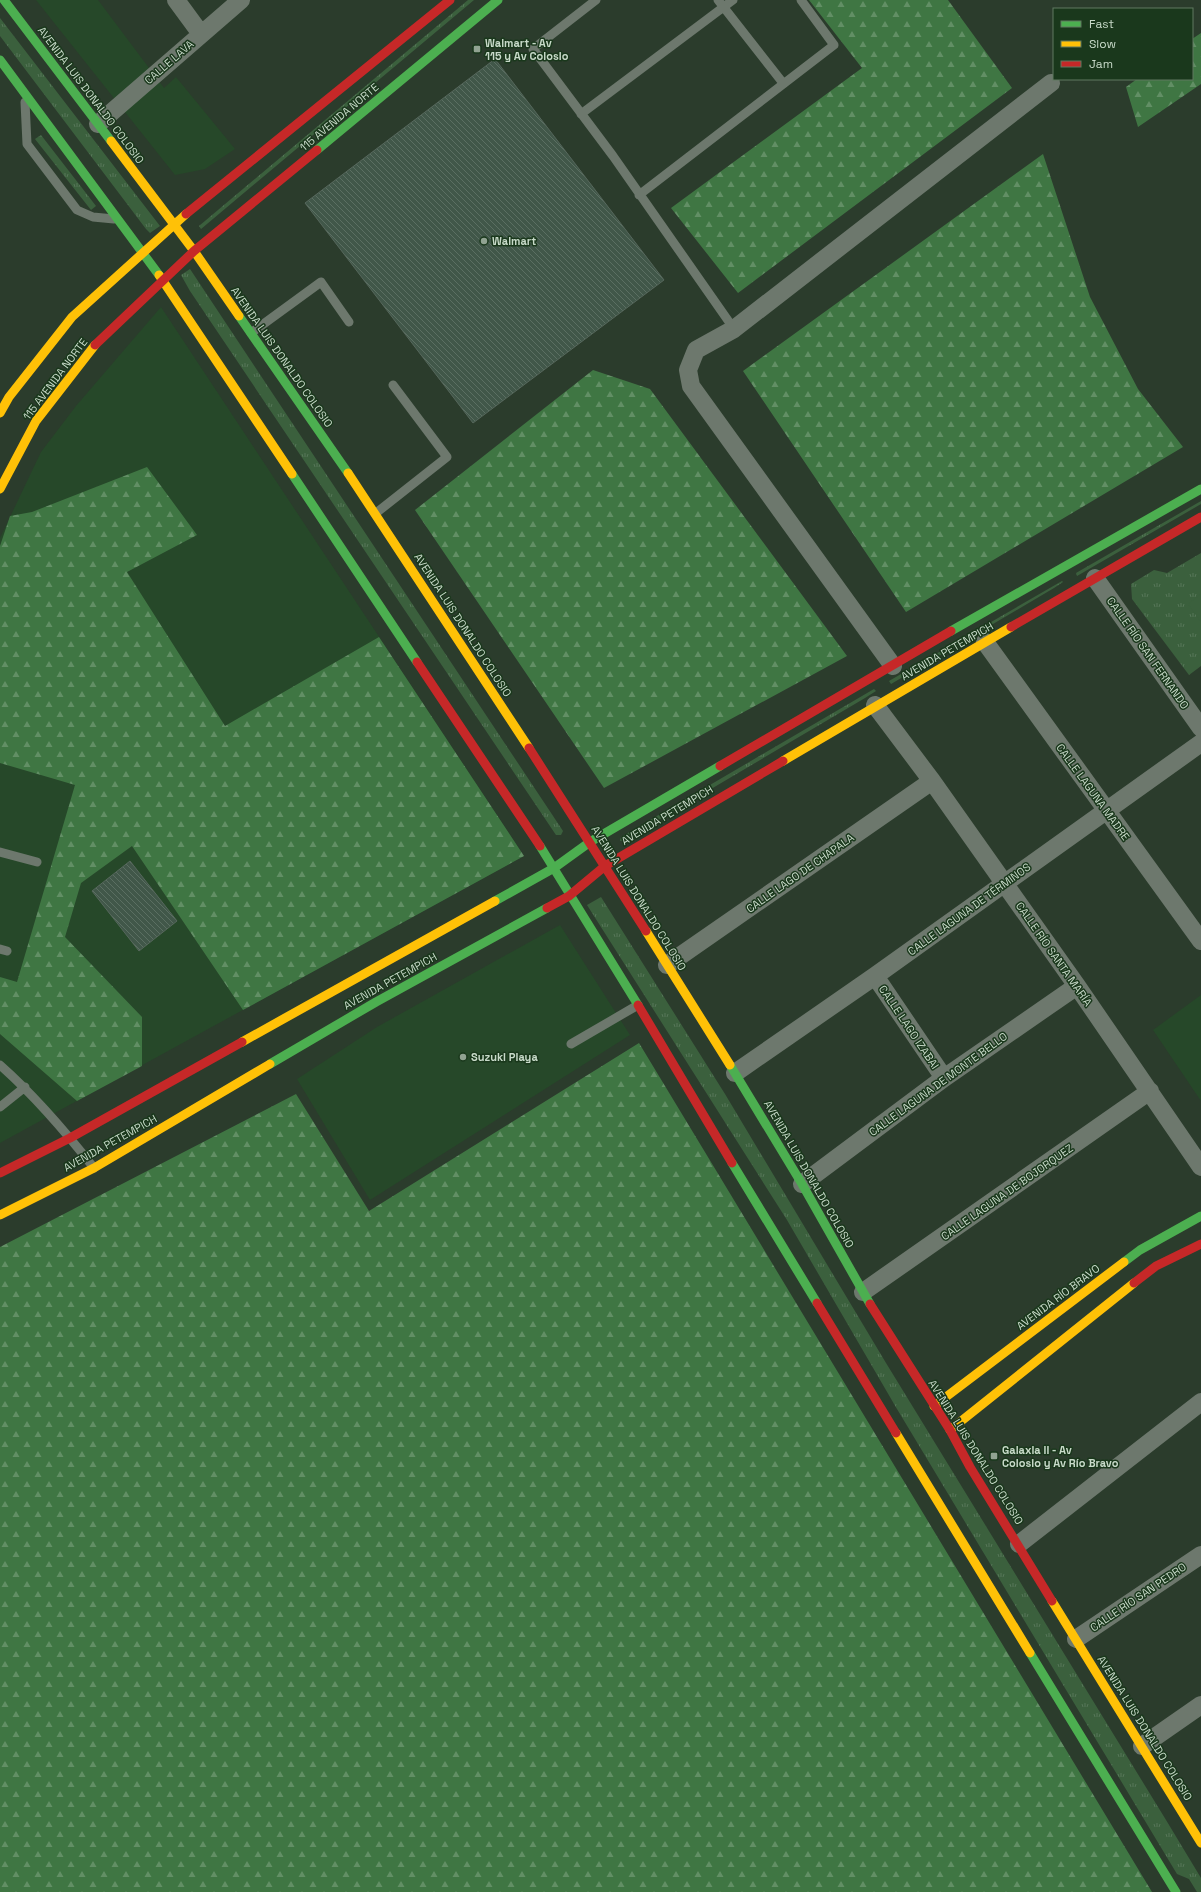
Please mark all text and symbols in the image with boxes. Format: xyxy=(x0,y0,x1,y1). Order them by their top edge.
legend xyxy=(1053,8,1193,80)
text: Fast xyxy=(1089,16,1114,32)
street label: AVENIDA LUIS DONALDO COLOSIO xyxy=(35,24,147,166)
place label: Walmart - Av 115 y Av Colosio xyxy=(485,36,569,63)
text: Slow xyxy=(1089,36,1116,52)
street label: CALLE LAVA xyxy=(142,37,196,87)
marker: Walmart - Av 115 y Av Colosio xyxy=(472,44,482,54)
text: Jam xyxy=(1089,56,1113,72)
street label: 115 AVENIDA NORTE xyxy=(297,80,381,154)
place label: Walmart xyxy=(492,234,536,248)
marker: Walmart xyxy=(479,236,489,246)
street label: AVENIDA LUIS DONALDO COLOSIO xyxy=(228,284,336,430)
street label: 115 AVENIDA NORTE xyxy=(20,335,90,423)
street label: AVENIDA LUIS DONALDO COLOSIO xyxy=(411,551,515,699)
street label: CALLE RÍO SAN FERNANDO xyxy=(1104,594,1192,712)
street label: AVENIDA PETEMPICH xyxy=(898,619,996,683)
street label: CALLE LAGUNA MADRE xyxy=(1053,741,1133,843)
street label: AVENIDA PETEMPICH xyxy=(619,782,715,848)
street label: AVENIDA LUIS DONALDO COLOSIO xyxy=(588,823,690,973)
street label: CALLE LAGO DE CHAPALA xyxy=(743,830,857,916)
street label: CALLE LAGUNA DE TÉRMINOS xyxy=(905,860,1033,958)
street label: CALLE RÍO SANTA MARÍA xyxy=(1013,899,1095,1009)
street label: AVENIDA PETEMPICH xyxy=(341,949,439,1013)
street label: CALLE LAGO IZABAI xyxy=(876,982,942,1072)
street label: CALLE LAGUNA DE MONTE BELLO xyxy=(866,1029,1010,1139)
place label: Suzuki Playa xyxy=(471,1050,538,1064)
marker: Suzuki Playa xyxy=(458,1052,468,1062)
street label: AVENIDA LUIS DONALDO COLOSIO xyxy=(761,1098,857,1250)
street label: AVENIDA PETEMPICH xyxy=(61,1111,159,1175)
street label: CALLE LAGUNA DE BOJORQUEZ xyxy=(938,1141,1076,1243)
street label: AVENIDA RÍO BRAVO xyxy=(1014,1261,1102,1333)
street label: AVENIDA LUIS DONALDO COLOSIO xyxy=(925,1377,1027,1527)
place label: Galaxia II - Av Colosio y Av Río Bravo xyxy=(1002,1443,1119,1470)
marker: Galaxia II - Av Colosio y Av Río Bravo xyxy=(989,1451,999,1461)
street label: CALLE RÍO SAN PEDRO xyxy=(1087,1560,1189,1634)
street label: AVENIDA LUIS DONALDO COLOSIO xyxy=(1094,1653,1196,1803)

